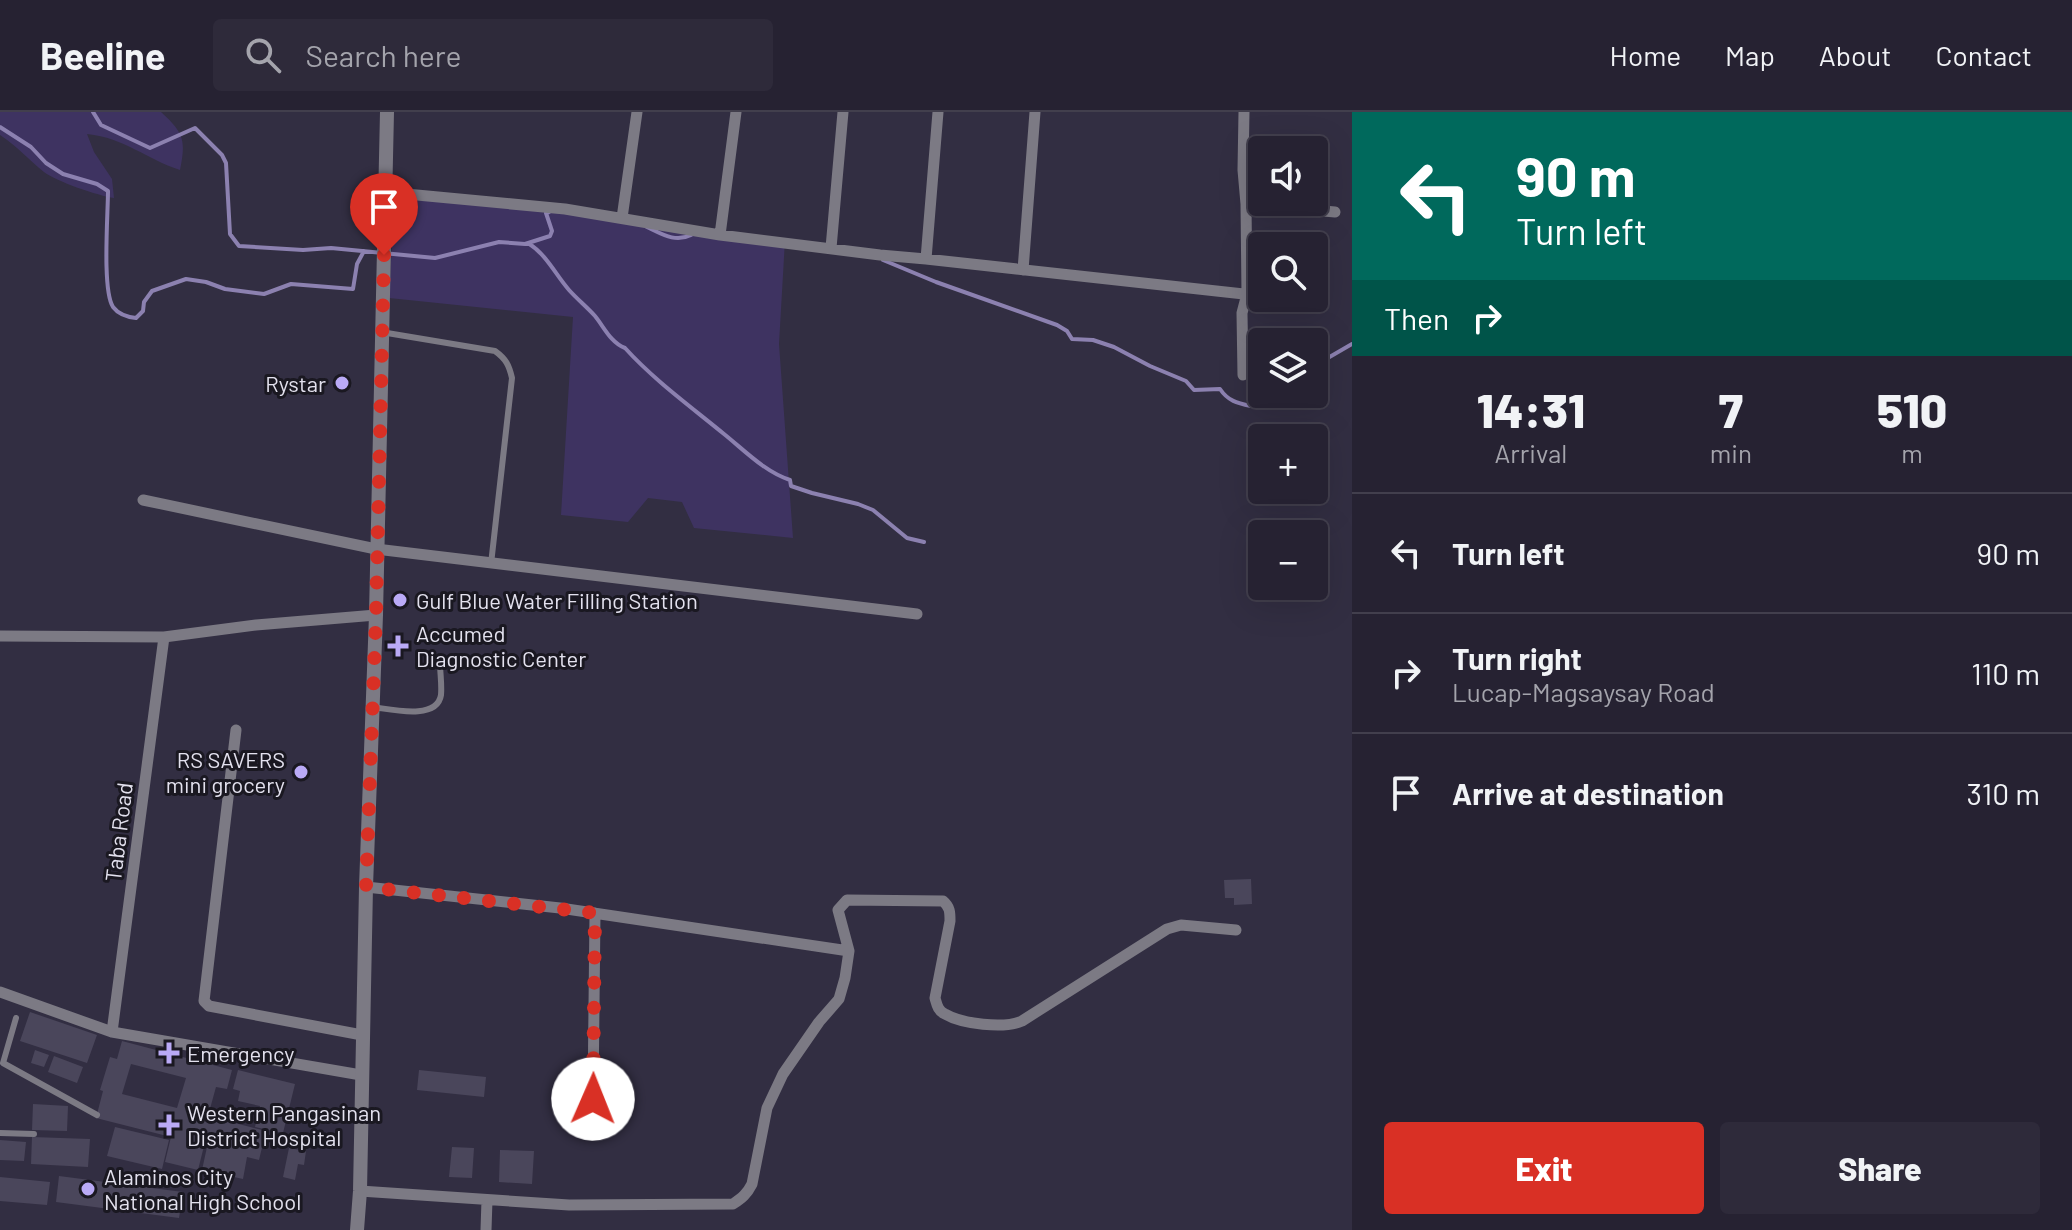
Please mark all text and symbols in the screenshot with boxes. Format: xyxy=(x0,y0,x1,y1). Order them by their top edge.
search box xyxy=(213,19,773,91)
text: Beeline xyxy=(40,32,165,78)
icon: search xyxy=(241,33,285,77)
text: Search here xyxy=(305,37,461,73)
text: Home xyxy=(1610,38,1681,72)
text: Map xyxy=(1725,38,1775,72)
text: About xyxy=(1819,38,1891,72)
text: Contact xyxy=(1935,38,2032,72)
map controls xyxy=(1248,136,1328,600)
button: sound xyxy=(1248,136,1328,216)
text: 90 m xyxy=(1516,141,1636,208)
icon: left xyxy=(1384,144,1488,248)
pin xyxy=(350,173,418,255)
icon: arrive xyxy=(362,185,406,229)
text: Turn left xyxy=(1516,209,1647,252)
button: search xyxy=(1248,232,1328,312)
icon: right xyxy=(1465,296,1509,340)
text: Then xyxy=(1384,300,1449,336)
button: layers xyxy=(1248,328,1328,408)
place label: Rystar xyxy=(265,370,326,396)
marker: Rystar xyxy=(333,374,351,392)
text: 14:31 xyxy=(1477,380,1585,438)
text: 7 xyxy=(1719,380,1743,438)
text: 510 xyxy=(1877,380,1947,438)
button: + xyxy=(1248,424,1328,504)
text: Arrival xyxy=(1495,437,1567,468)
text: min xyxy=(1710,437,1752,468)
text: m xyxy=(1901,437,1923,468)
button: − xyxy=(1248,520,1328,600)
icon: left xyxy=(1384,531,1428,575)
text: Turn left xyxy=(1452,535,1565,571)
text: 90 m xyxy=(1977,535,2040,571)
place label: Gulf Blue Water Filling Station xyxy=(416,587,698,613)
marker: Gulf Blue Water Filling Station xyxy=(391,591,409,609)
place label: Accumed Diagnostic Center xyxy=(416,620,586,671)
marker: Accumed Diagnostic Center xyxy=(387,635,409,657)
text: Turn right xyxy=(1452,640,1582,676)
icon: right xyxy=(1384,651,1428,695)
text: 110 m xyxy=(1971,655,2040,691)
text: Lucap-Magsaysay Road xyxy=(1452,676,1715,707)
place label: RS SAVERS mini grocery xyxy=(166,746,285,797)
marker: RS SAVERS mini grocery xyxy=(292,763,310,781)
icon: arrive xyxy=(1384,771,1428,815)
text: Arrive at destination xyxy=(1452,775,1724,811)
text: 310 m xyxy=(1967,775,2040,811)
street label: Taba Road xyxy=(99,781,137,883)
place label: Emergency xyxy=(187,1040,295,1066)
marker: Emergency xyxy=(158,1042,180,1064)
position arrow xyxy=(551,1057,635,1141)
place label: Western Pangasinan District Hospital xyxy=(187,1099,381,1150)
marker: Western Pangasinan District Hospital xyxy=(158,1114,180,1136)
button: Exit xyxy=(1384,1122,1704,1214)
button: Share xyxy=(1720,1122,2040,1214)
place label: Alaminos City National High School xyxy=(104,1163,301,1214)
marker: Alaminos City National High School xyxy=(79,1180,97,1198)

